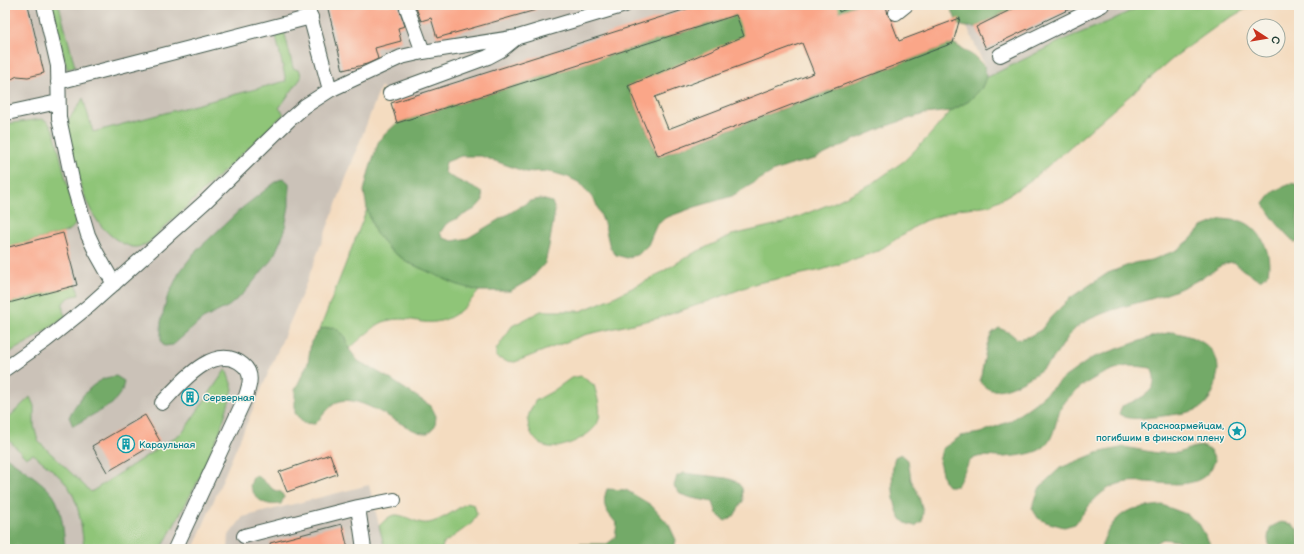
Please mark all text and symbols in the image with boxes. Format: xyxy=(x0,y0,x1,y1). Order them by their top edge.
north arrow xyxy=(1246,18,1286,58)
text: С xyxy=(1268,35,1282,45)
building icon: Серверная xyxy=(180,387,200,407)
place label: Серверная xyxy=(203,392,255,404)
place label: Красноармейцам, погибшим в финском плену xyxy=(1096,420,1224,444)
place icon: Красноармейцам, погибшим в финском плену xyxy=(1227,421,1247,441)
building icon: Караульная xyxy=(116,434,136,454)
place label: Караульная xyxy=(139,439,196,451)

